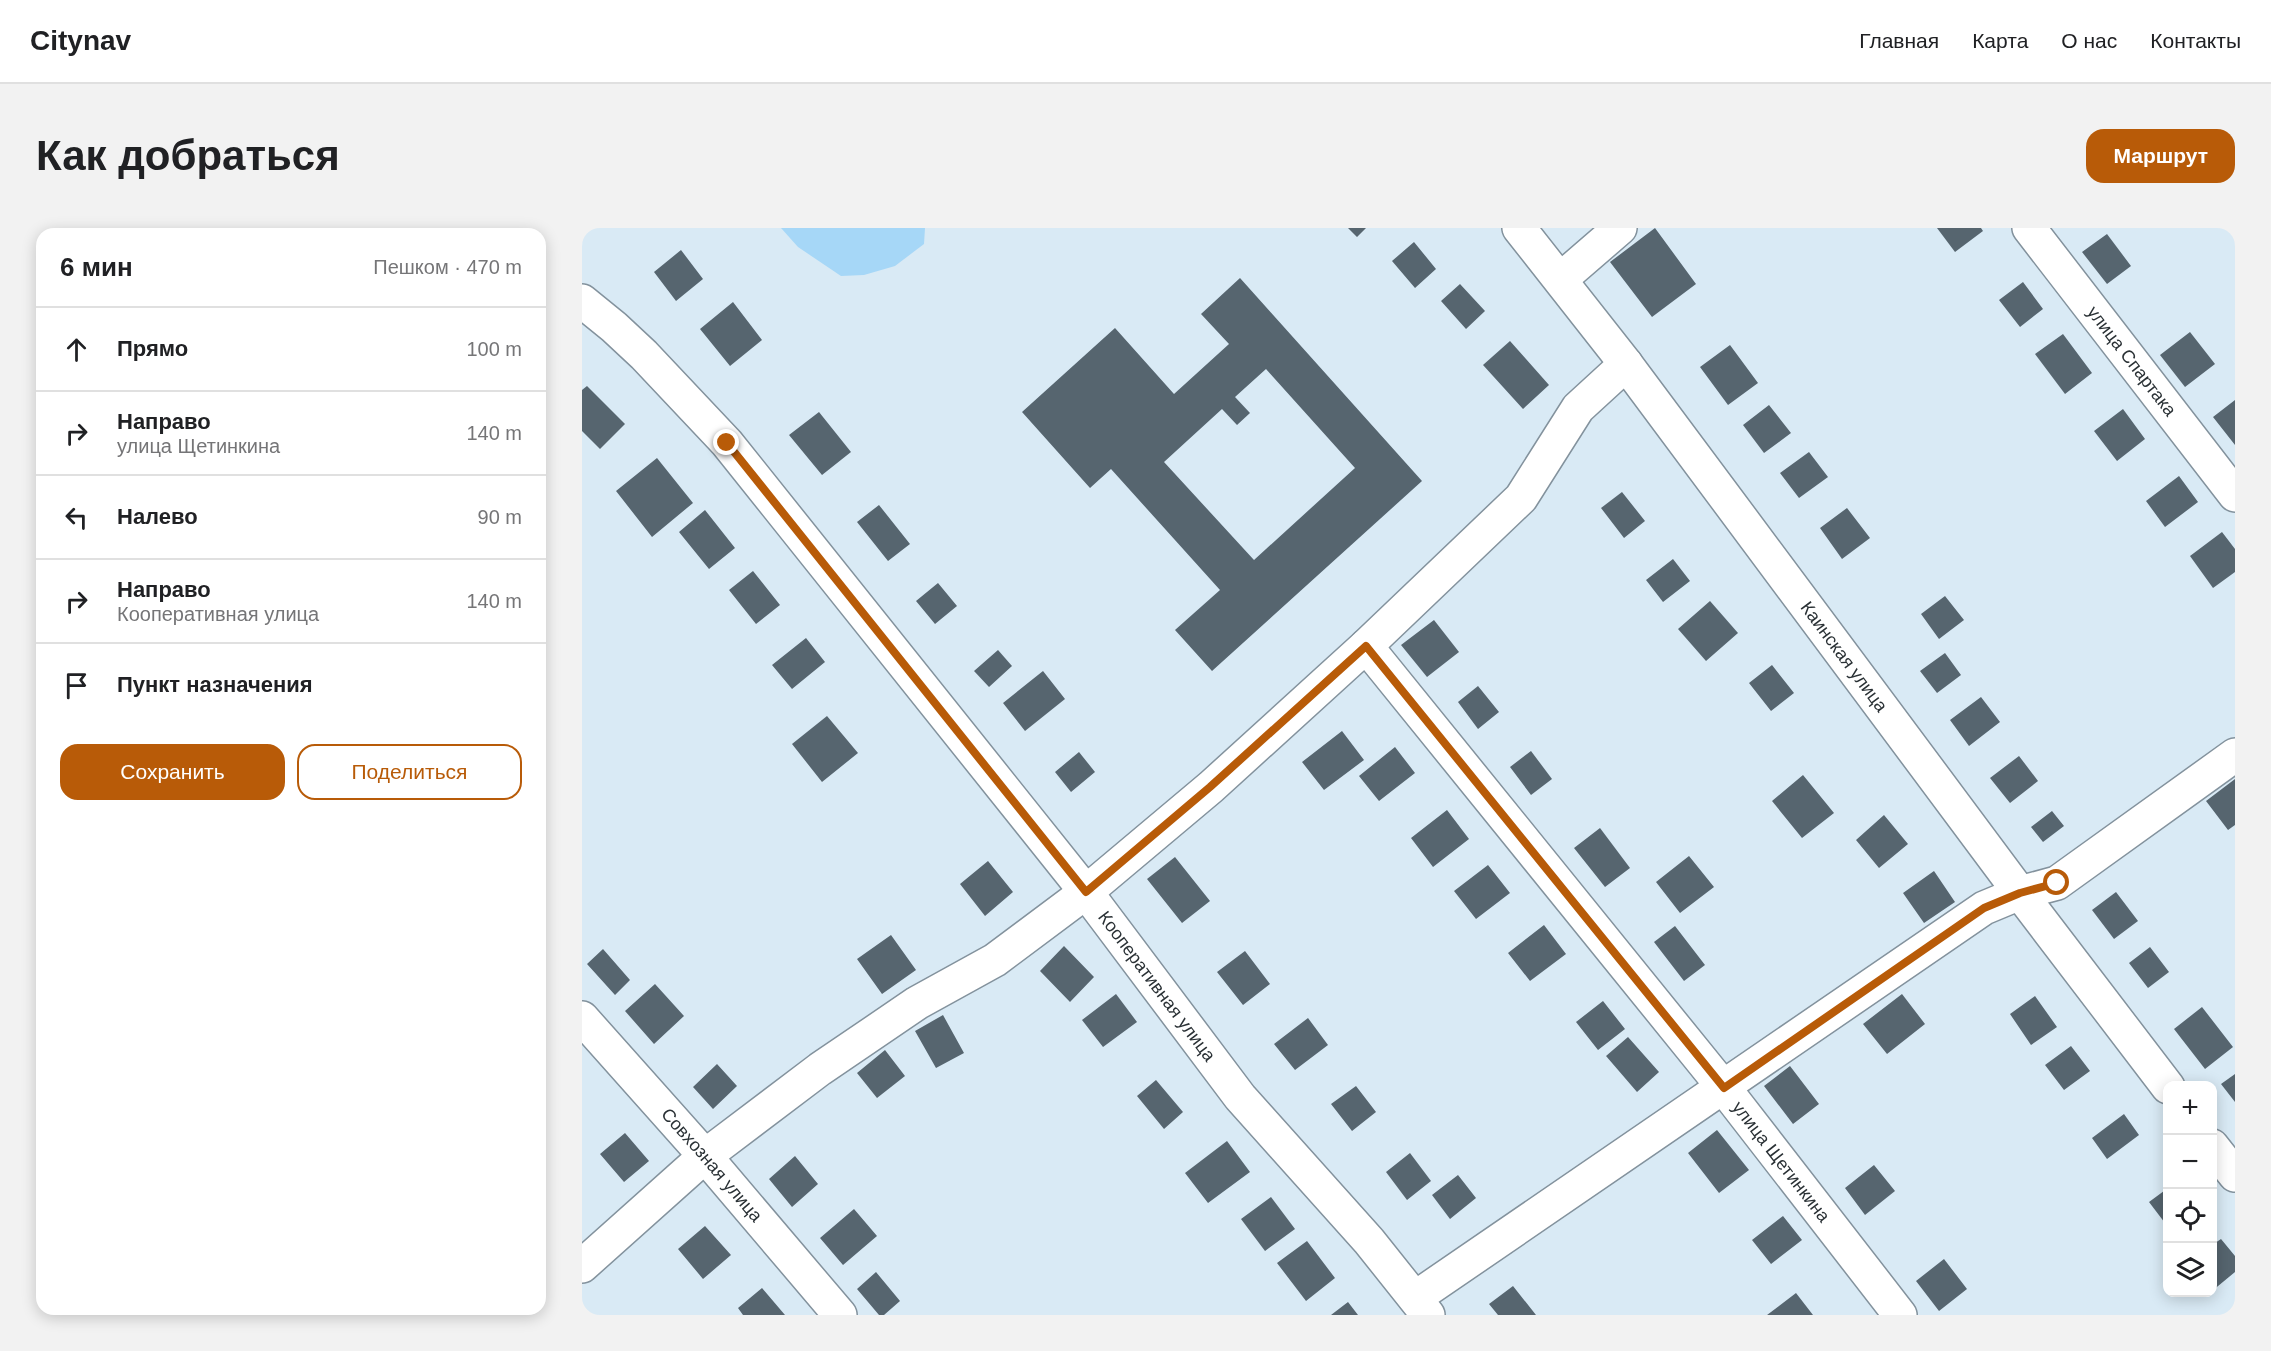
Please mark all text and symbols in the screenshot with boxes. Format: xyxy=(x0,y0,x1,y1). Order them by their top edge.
text: Citynav xyxy=(30,25,131,56)
text: Главная xyxy=(1859,29,1939,52)
text: Карта xyxy=(1972,29,2028,52)
text: О нас xyxy=(2061,29,2117,52)
text: Контакты xyxy=(2150,29,2241,52)
button: Маршрут xyxy=(2086,129,2235,183)
text: Как добраться xyxy=(36,132,340,179)
text: 6 мин xyxy=(60,252,133,282)
text: Пешком · 470 m xyxy=(373,256,522,278)
street label: улица Спартака xyxy=(2083,302,2181,421)
icon: ahead xyxy=(60,333,93,366)
text: Прямо xyxy=(117,336,188,361)
text: 100 m xyxy=(466,338,522,360)
text: Направо xyxy=(117,409,211,434)
icon: right xyxy=(60,417,93,450)
text: 140 m xyxy=(466,422,522,444)
route end xyxy=(713,429,739,455)
text: улица Щетинкина xyxy=(117,435,280,457)
icon: left xyxy=(60,501,93,534)
text: Налево xyxy=(117,504,198,529)
text: 90 m xyxy=(478,506,522,528)
text: Направо xyxy=(117,577,211,602)
icon: right xyxy=(60,585,93,618)
text: 140 m xyxy=(466,590,522,612)
street label: Каинская улица xyxy=(1797,598,1892,716)
text: Кооперативная улица xyxy=(117,603,319,625)
icon: arrive xyxy=(60,669,93,702)
text: Пункт назначения xyxy=(117,672,313,697)
button: Сохранить xyxy=(60,744,285,800)
button: Поделиться xyxy=(297,744,522,800)
route start xyxy=(2043,869,2069,895)
street label: Кооперативная улица xyxy=(1094,907,1220,1066)
map controls xyxy=(2163,1081,2217,1297)
button: + xyxy=(2163,1081,2217,1135)
street label: улица Щетинкина xyxy=(1728,1097,1835,1227)
street label: Совхозная улица xyxy=(657,1104,767,1226)
button: − xyxy=(2163,1135,2217,1189)
button: locate xyxy=(2163,1189,2217,1243)
button: layers xyxy=(2163,1243,2217,1297)

